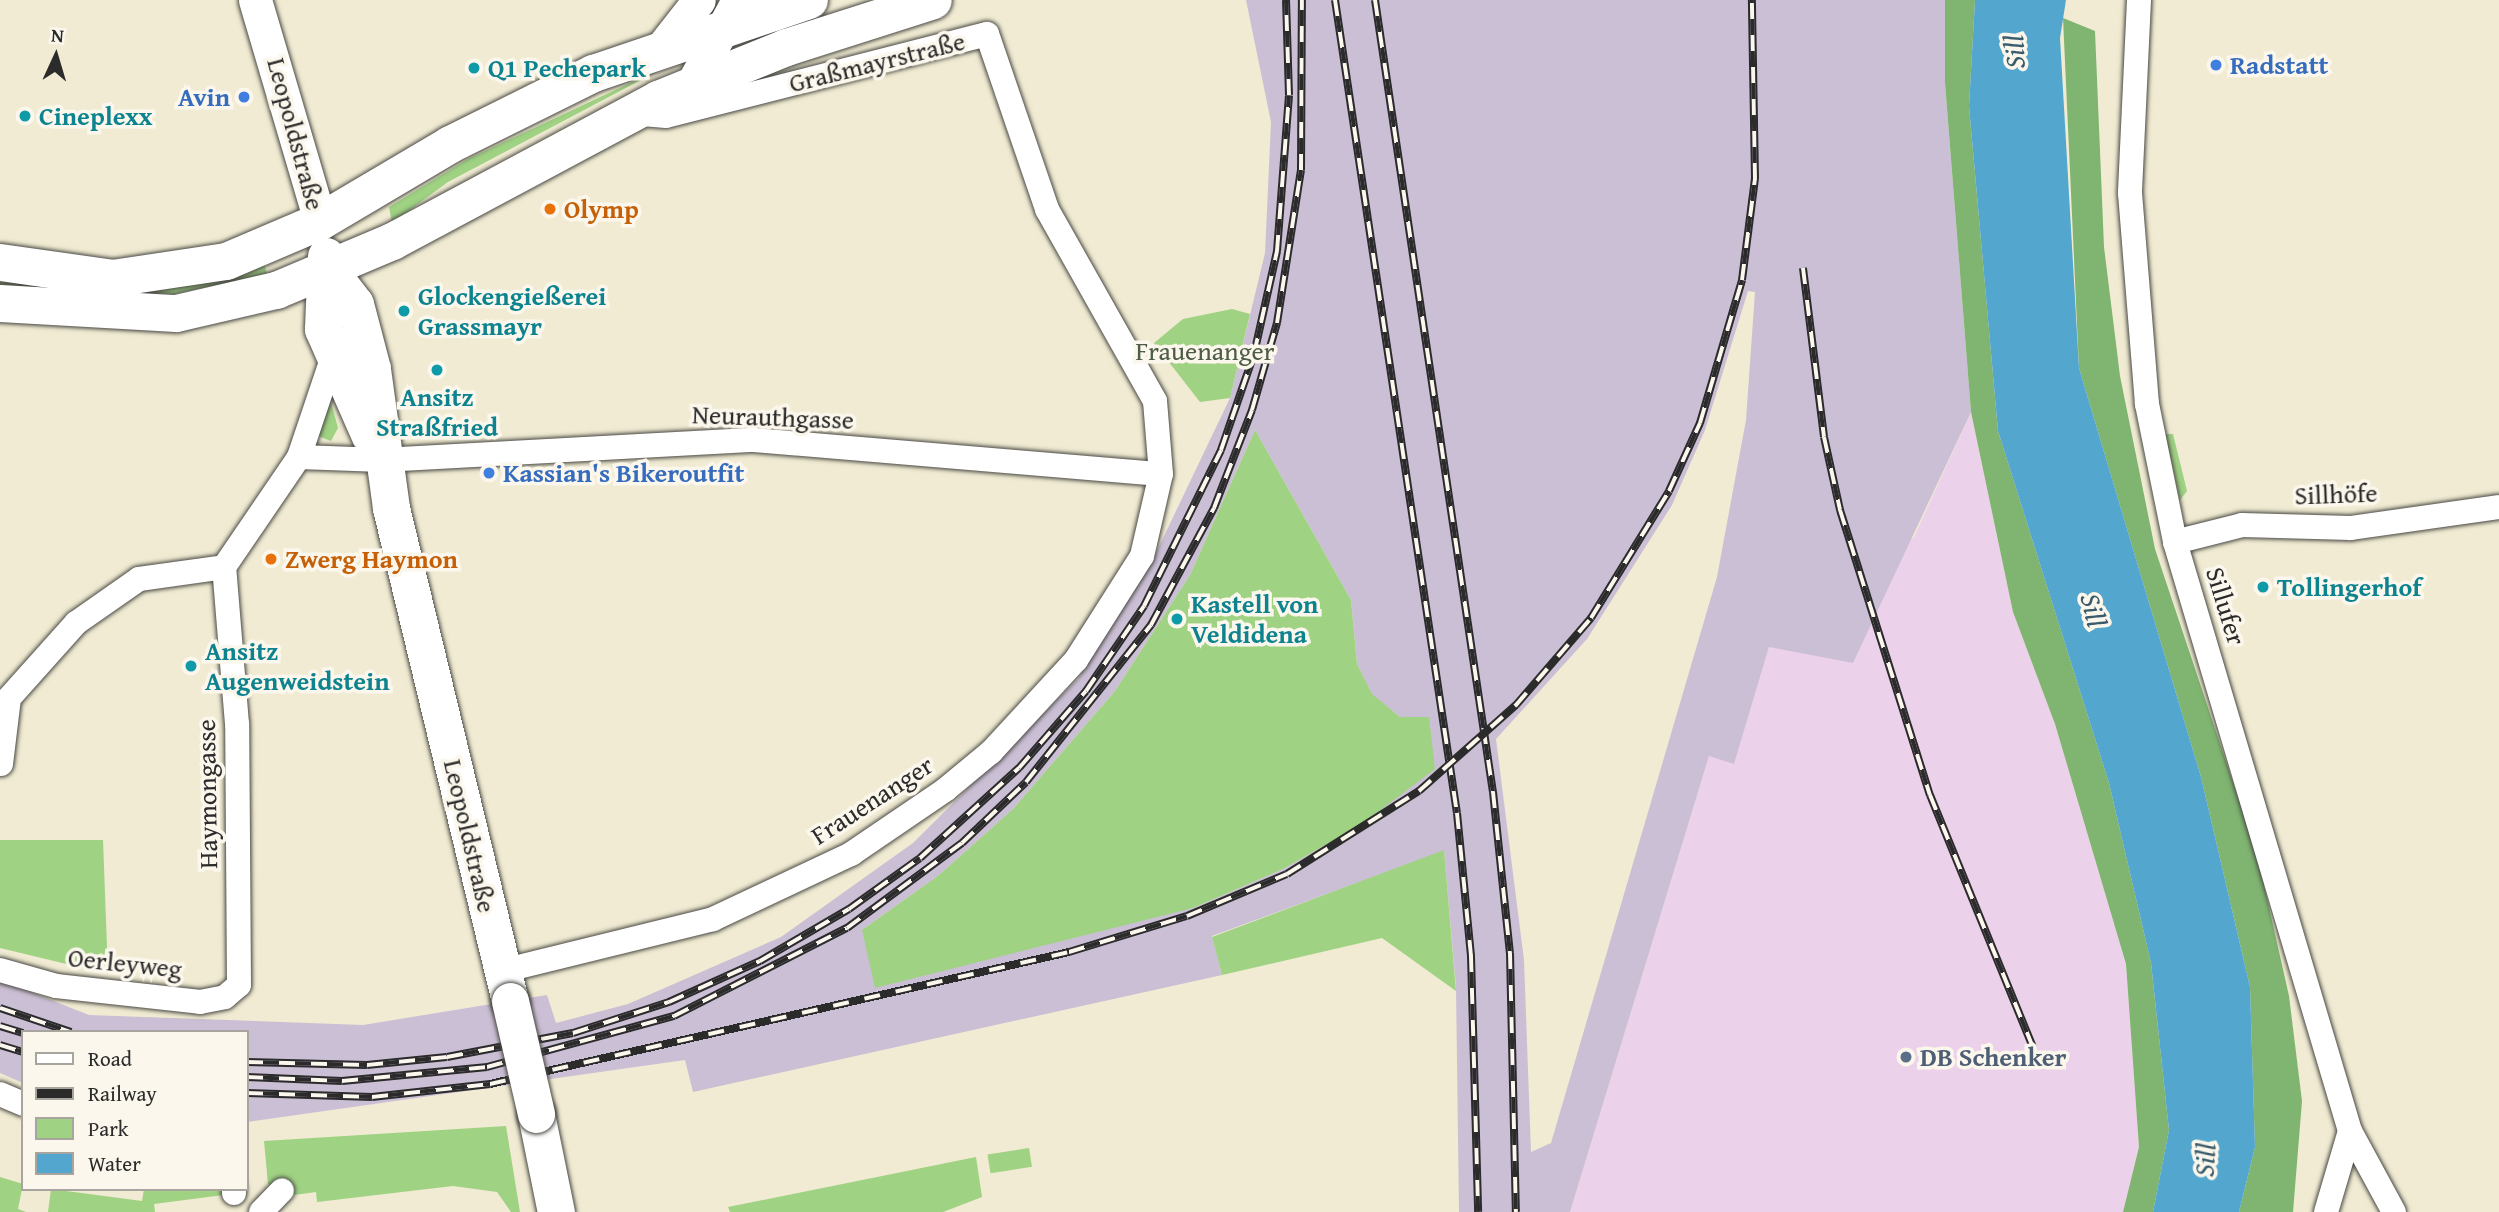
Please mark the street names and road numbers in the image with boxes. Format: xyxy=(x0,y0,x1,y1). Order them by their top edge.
street label: Graßmayrstraße xyxy=(786,25,968,99)
street label: Leopoldstraße xyxy=(261,54,331,214)
street label: Neurauthgasse xyxy=(692,399,854,435)
street label: Sillhöfe xyxy=(2294,477,2378,511)
street label: Sillufer xyxy=(2199,563,2253,649)
street label: Haymongasse xyxy=(190,719,224,869)
street label: Frauenanger xyxy=(805,749,939,851)
street label: Leopoldstraße xyxy=(437,756,503,916)
street label: Oerleyweg xyxy=(67,942,183,984)

